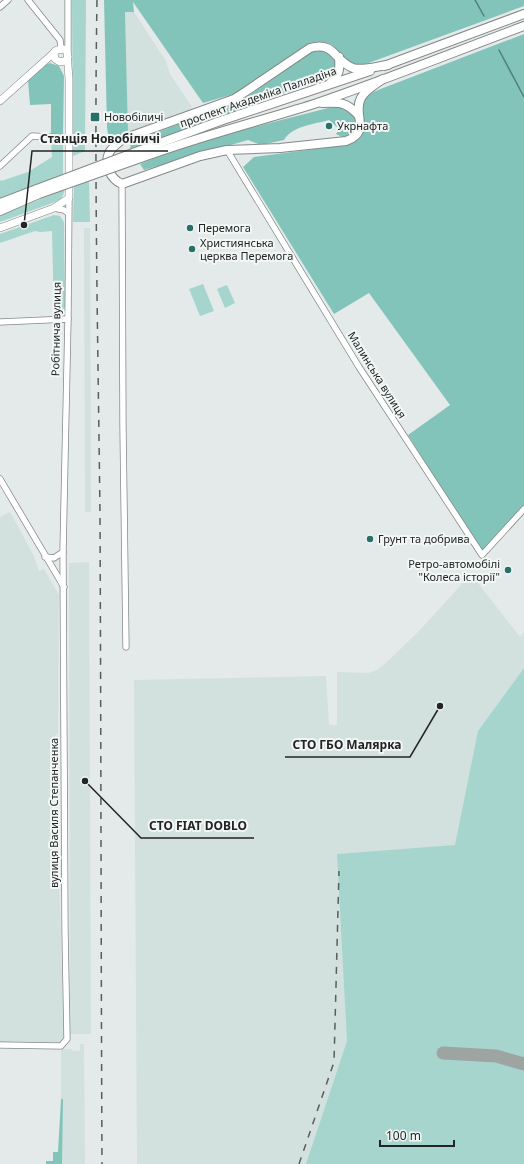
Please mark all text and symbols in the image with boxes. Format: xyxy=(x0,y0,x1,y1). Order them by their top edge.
street label: проспект Академіка Палладіна xyxy=(177,63,338,130)
place label: Новобіличі xyxy=(104,109,163,124)
marker: Новобіличі xyxy=(89,111,101,123)
place label: Укрнафта xyxy=(337,118,388,133)
marker: Укрнафта xyxy=(324,121,334,131)
callout: Станція Новобіличі xyxy=(32,127,168,151)
text: Станція Новобіличі xyxy=(40,130,160,147)
place label: Перемога xyxy=(198,220,251,235)
marker: Перемога xyxy=(185,223,195,233)
place label: Християнська церква Перемога xyxy=(200,235,293,263)
marker: Християнська церква Перемога xyxy=(187,244,197,254)
street label: Робітнича вулиця xyxy=(47,282,64,376)
street label: Малинська вулиця xyxy=(345,328,410,421)
place label: Грунт та добрива xyxy=(378,531,470,546)
marker: Грунт та добрива xyxy=(365,534,375,544)
place label: Ретро-автомобілі "Колеса історії" xyxy=(408,556,500,584)
marker: Ретро-автомобілі "Колеса історії" xyxy=(503,565,513,575)
callout: СТО ГБО Малярка xyxy=(285,733,410,757)
text: СТО ГБО Малярка xyxy=(293,736,402,753)
street label: вулиця Василя Степанченка xyxy=(46,738,61,888)
callout: СТО FIAT DOBLO xyxy=(141,814,254,838)
text: СТО FIAT DOBLO xyxy=(149,817,247,834)
scale bar xyxy=(380,1122,454,1148)
text: 100 m xyxy=(386,1127,421,1144)

